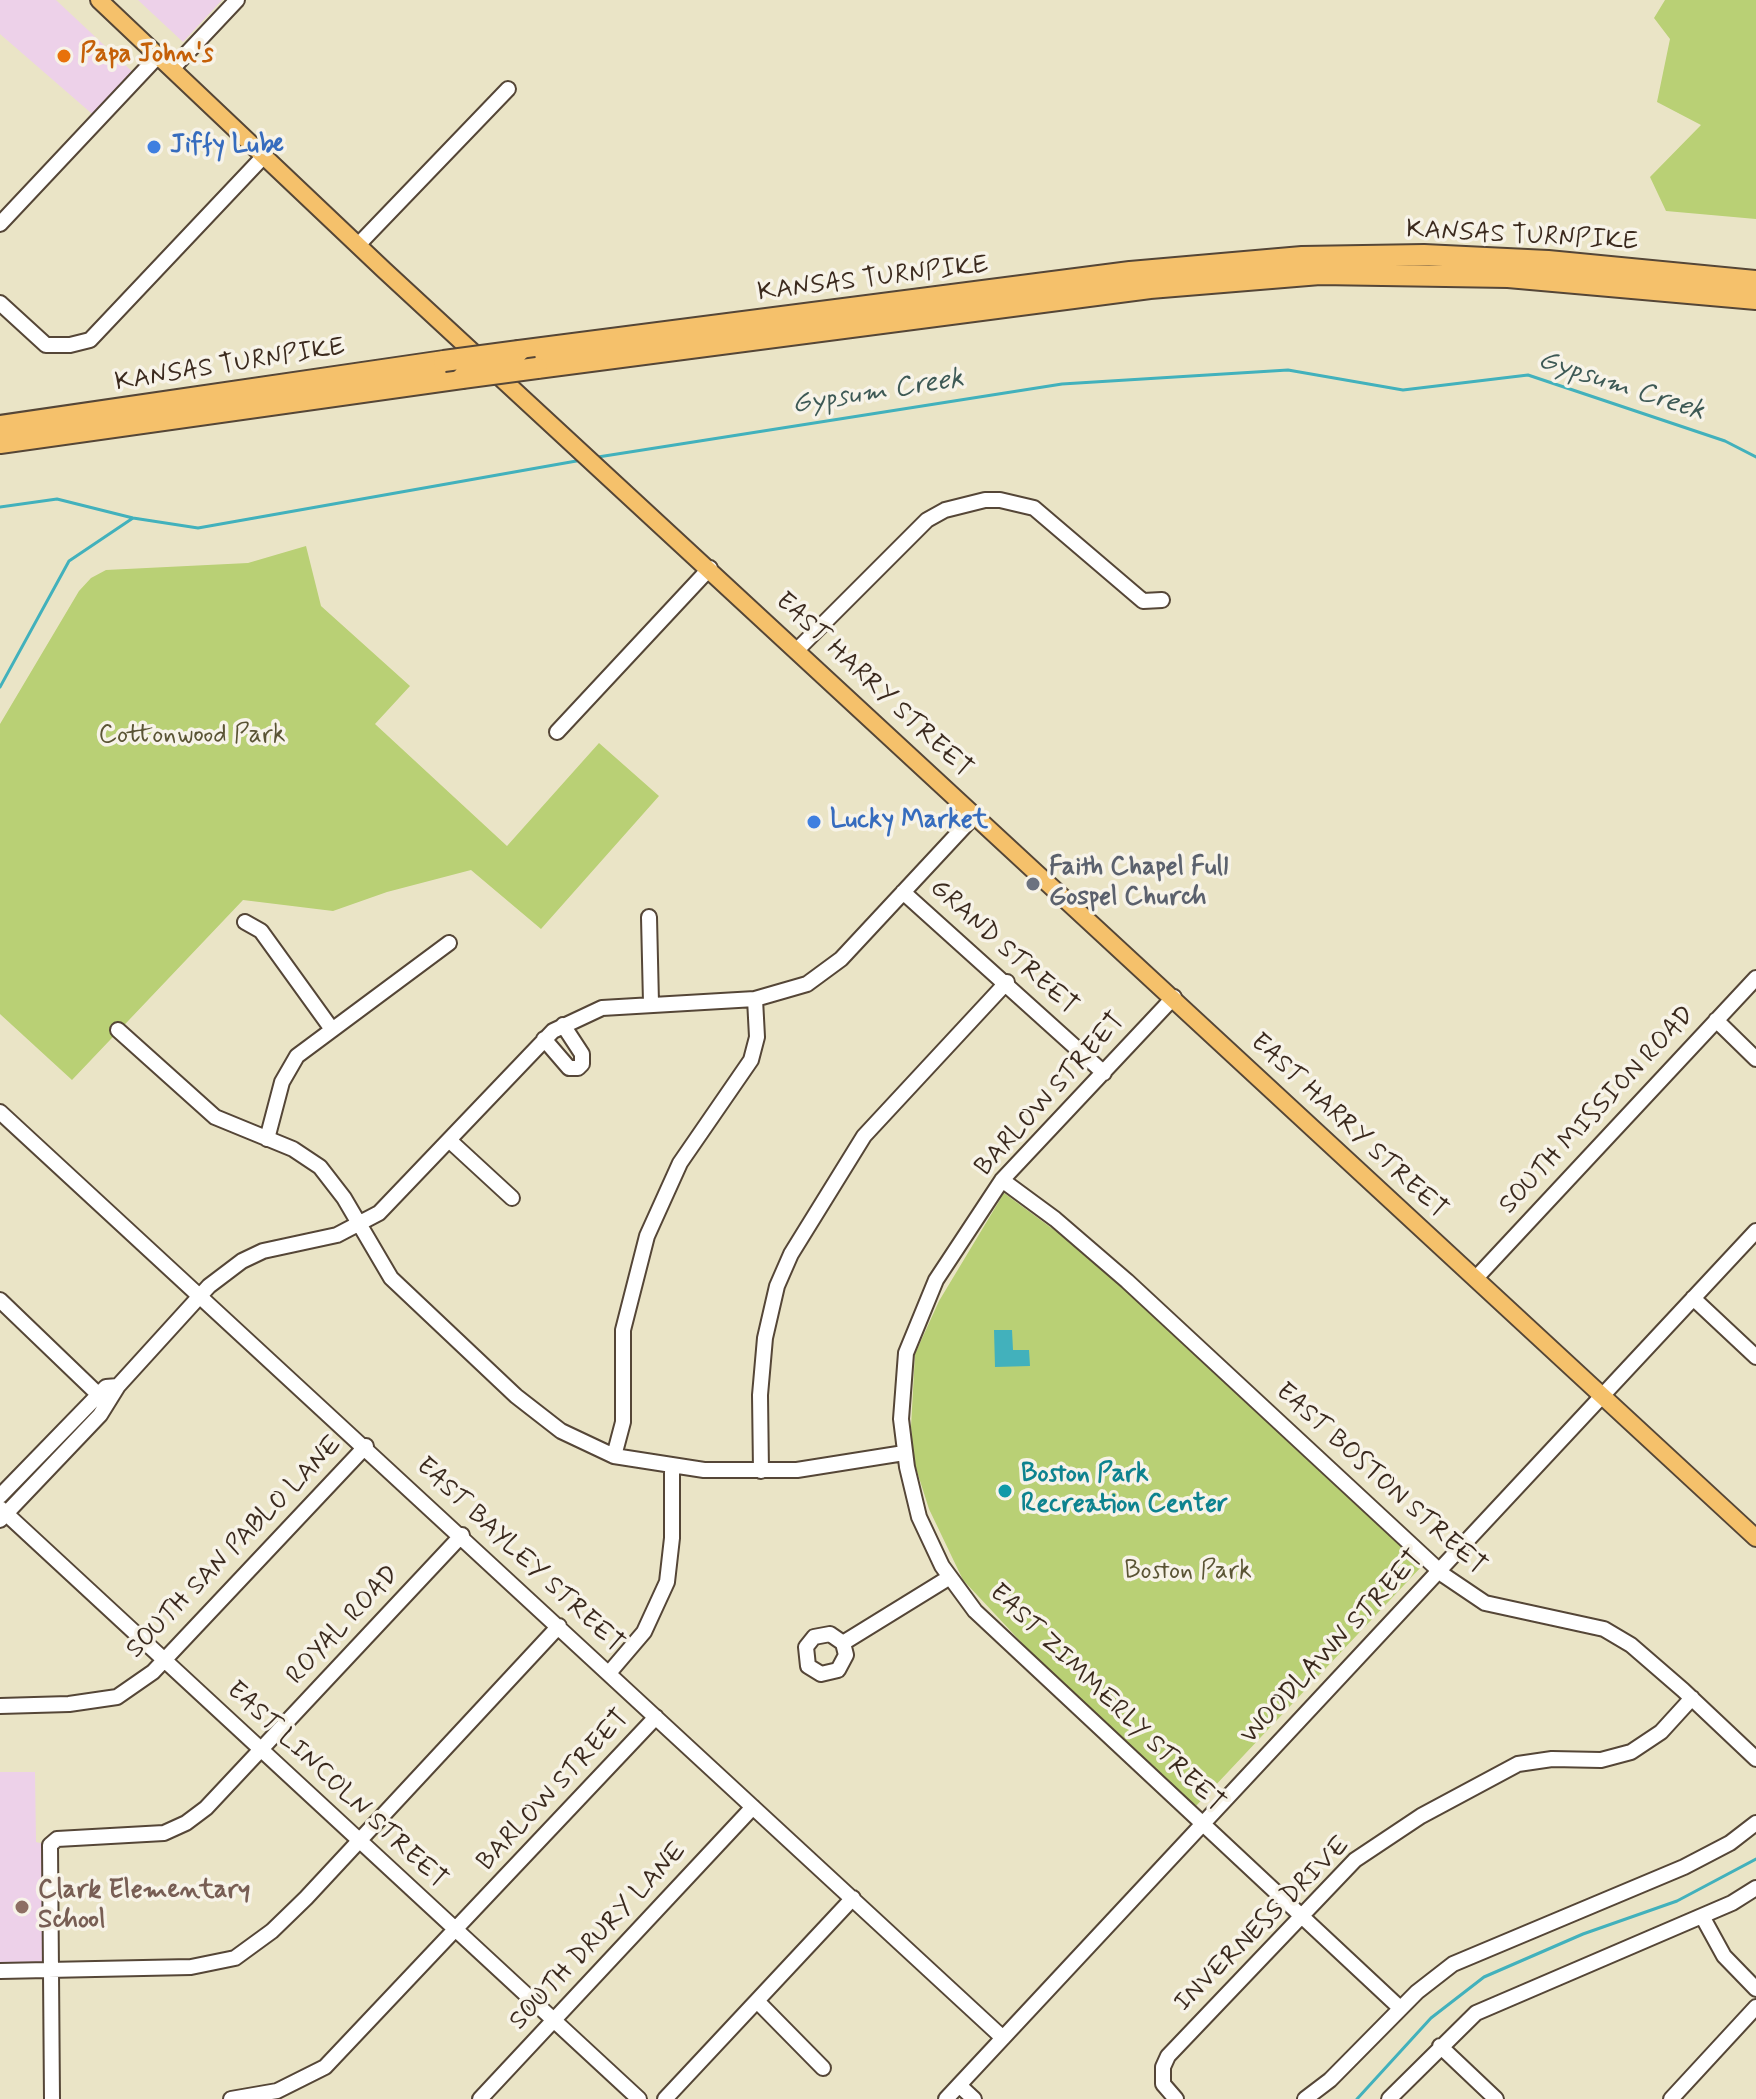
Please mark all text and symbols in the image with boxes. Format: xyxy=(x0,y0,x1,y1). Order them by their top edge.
place label: Papa John's xyxy=(80,40,214,72)
marker: Papa John's xyxy=(55,47,73,65)
place label: Jiffy Lube xyxy=(170,131,284,163)
marker: Jiffy Lube xyxy=(145,138,163,156)
street label: KANSAS TURNPIKE xyxy=(1405,215,1639,259)
street label: KANSAS TURNPIKE xyxy=(756,250,990,310)
street label: KANSAS TURNPIKE xyxy=(113,332,347,400)
water label: Gypsum Creek xyxy=(1533,344,1709,430)
water label: Gypsum Creek xyxy=(790,363,966,423)
street label: EAST HARRY STREET xyxy=(768,587,978,785)
park label: Cottonwood Park xyxy=(98,721,286,753)
place label: Lucky Market xyxy=(830,806,988,838)
marker: Lucky Market xyxy=(805,813,823,831)
place label: Faith Chapel Full Gospel Church xyxy=(1049,853,1228,914)
street label: GRAND STREET xyxy=(923,873,1083,1023)
marker: Faith Chapel Full Gospel Church xyxy=(1024,875,1042,893)
street label: SOUTH MISSION ROAD xyxy=(1494,1001,1702,1221)
street label: BARLOW STREET xyxy=(969,1007,1133,1183)
street label: EAST HARRY STREET xyxy=(1243,1028,1453,1226)
street label: EAST BOSTON STREET xyxy=(1268,1377,1492,1583)
street label: SOUTH SAN PABLO LANE xyxy=(121,1430,349,1666)
street label: EAST BAYLEY STREET xyxy=(409,1451,629,1661)
place label: Boston Park Recreation Center xyxy=(1021,1460,1228,1522)
marker: Boston Park Recreation Center xyxy=(996,1482,1014,1500)
street label: WOODLAWN STREET xyxy=(1235,1544,1431,1752)
park label: Boston Park xyxy=(1124,1557,1252,1589)
street label: ROYAL ROAD xyxy=(281,1560,407,1692)
street label: EAST ZIMMERLY STREET xyxy=(982,1578,1230,1820)
street label: EAST LINCOLN STREET xyxy=(219,1676,453,1896)
street label: BARLOW STREET xyxy=(471,1704,637,1878)
street label: INVERNESS DRIVE xyxy=(1169,1831,1357,2019)
street label: SOUTH DRURY LANE xyxy=(504,1837,694,2037)
place label: Clark Elementary School xyxy=(38,1876,250,1938)
marker: Clark Elementary School xyxy=(13,1898,31,1916)

